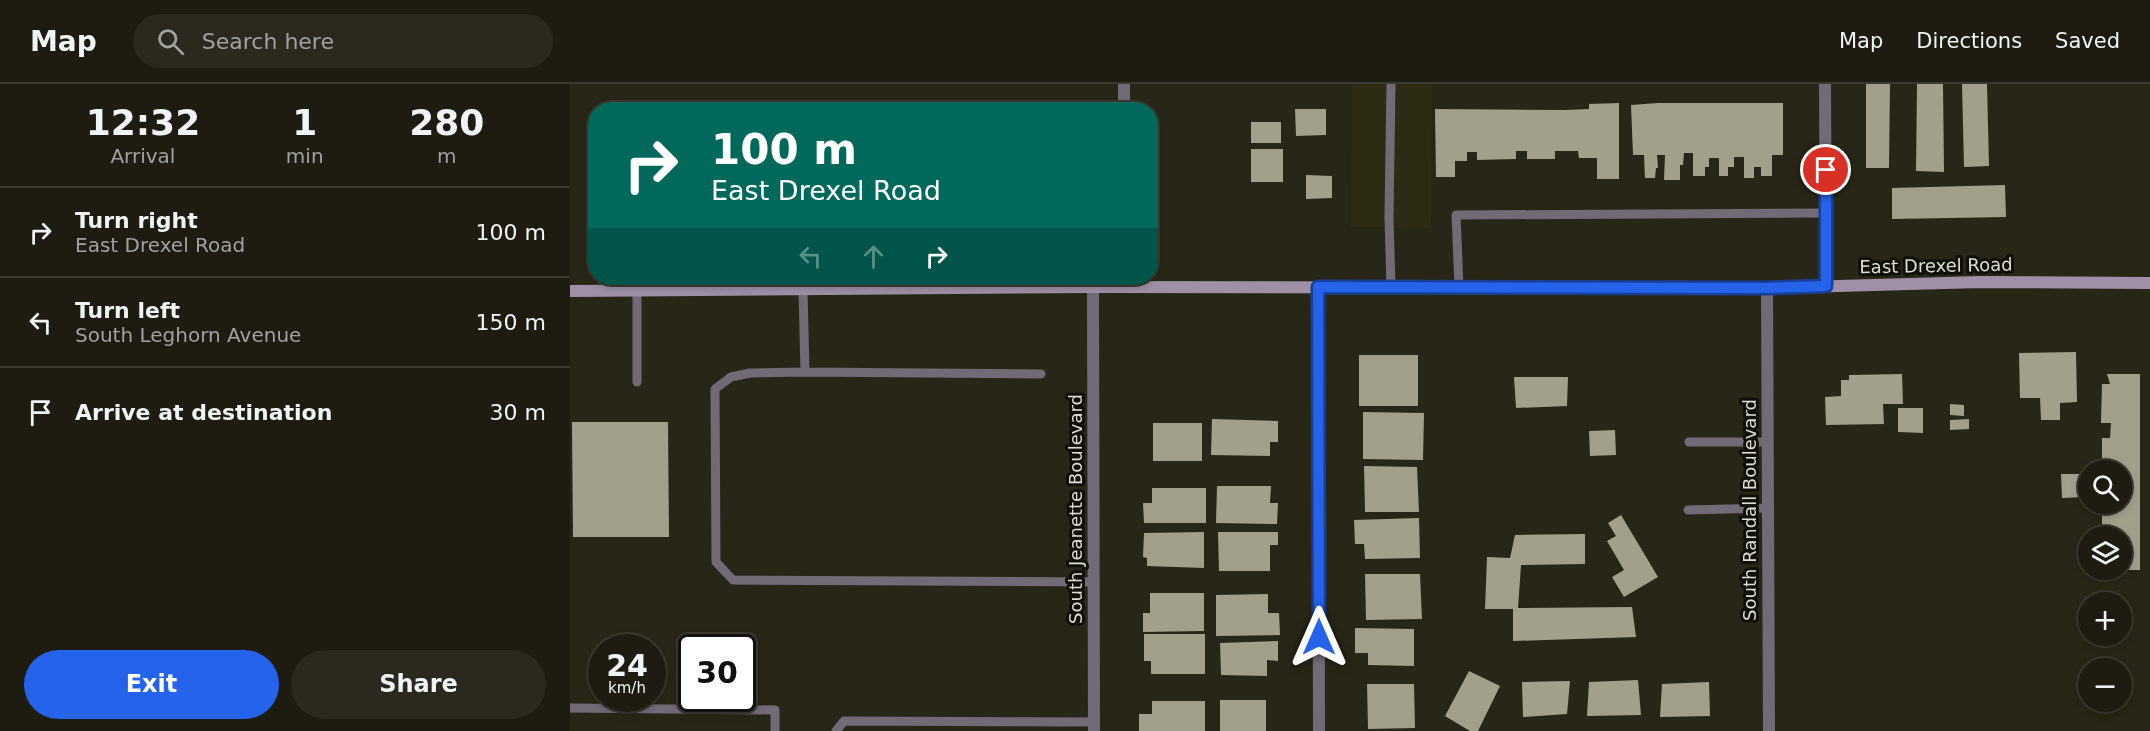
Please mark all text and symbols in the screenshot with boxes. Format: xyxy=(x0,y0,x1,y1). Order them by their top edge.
search box xyxy=(133,14,553,68)
text: Map xyxy=(30,25,97,58)
icon: search xyxy=(154,25,187,58)
text: Search here xyxy=(202,29,334,54)
text: Map xyxy=(1839,29,1883,53)
text: Directions xyxy=(1916,29,2022,53)
text: Saved xyxy=(2055,29,2120,53)
text: 12:32 xyxy=(86,102,200,143)
text: 1 xyxy=(292,102,317,143)
text: 280 xyxy=(409,102,484,143)
text: 100 m xyxy=(711,125,857,174)
icon: right xyxy=(612,126,690,204)
text: Arrival xyxy=(110,144,175,168)
text: min xyxy=(286,144,324,168)
text: m xyxy=(437,144,457,168)
pin xyxy=(1800,144,1851,195)
icon: arrive xyxy=(1809,153,1842,186)
text: East Drexel Road xyxy=(711,175,941,206)
text: Turn right xyxy=(75,208,198,233)
icon: right xyxy=(24,216,57,249)
text: 100 m xyxy=(476,220,546,245)
text: East Drexel Road xyxy=(75,233,245,257)
icon: left xyxy=(794,240,827,273)
icon: ahead xyxy=(857,240,890,273)
icon: right xyxy=(920,240,953,273)
street label: East Drexel Road xyxy=(1859,254,2013,277)
text: Turn left xyxy=(75,298,180,323)
icon: left xyxy=(24,306,57,339)
text: 150 m xyxy=(476,310,546,335)
text: South Leghorn Avenue xyxy=(75,323,301,347)
street label: South Jeanette Boulevard xyxy=(1065,394,1086,624)
icon: arrive xyxy=(24,396,57,429)
street label: South Randall Boulevard xyxy=(1739,399,1760,621)
text: Arrive at destination xyxy=(75,400,332,425)
text: 30 m xyxy=(490,400,546,425)
map controls xyxy=(2078,460,2132,712)
button: search xyxy=(2078,460,2132,514)
button: layers xyxy=(2078,526,2132,580)
button: + xyxy=(2078,592,2132,646)
position arrow xyxy=(1287,605,1351,669)
speed limit sign: 30 xyxy=(678,634,756,712)
text: 24 xyxy=(606,648,648,683)
button: Exit xyxy=(24,650,279,719)
button: Share xyxy=(291,650,546,719)
button: − xyxy=(2078,658,2132,712)
text: km/h xyxy=(608,679,646,697)

